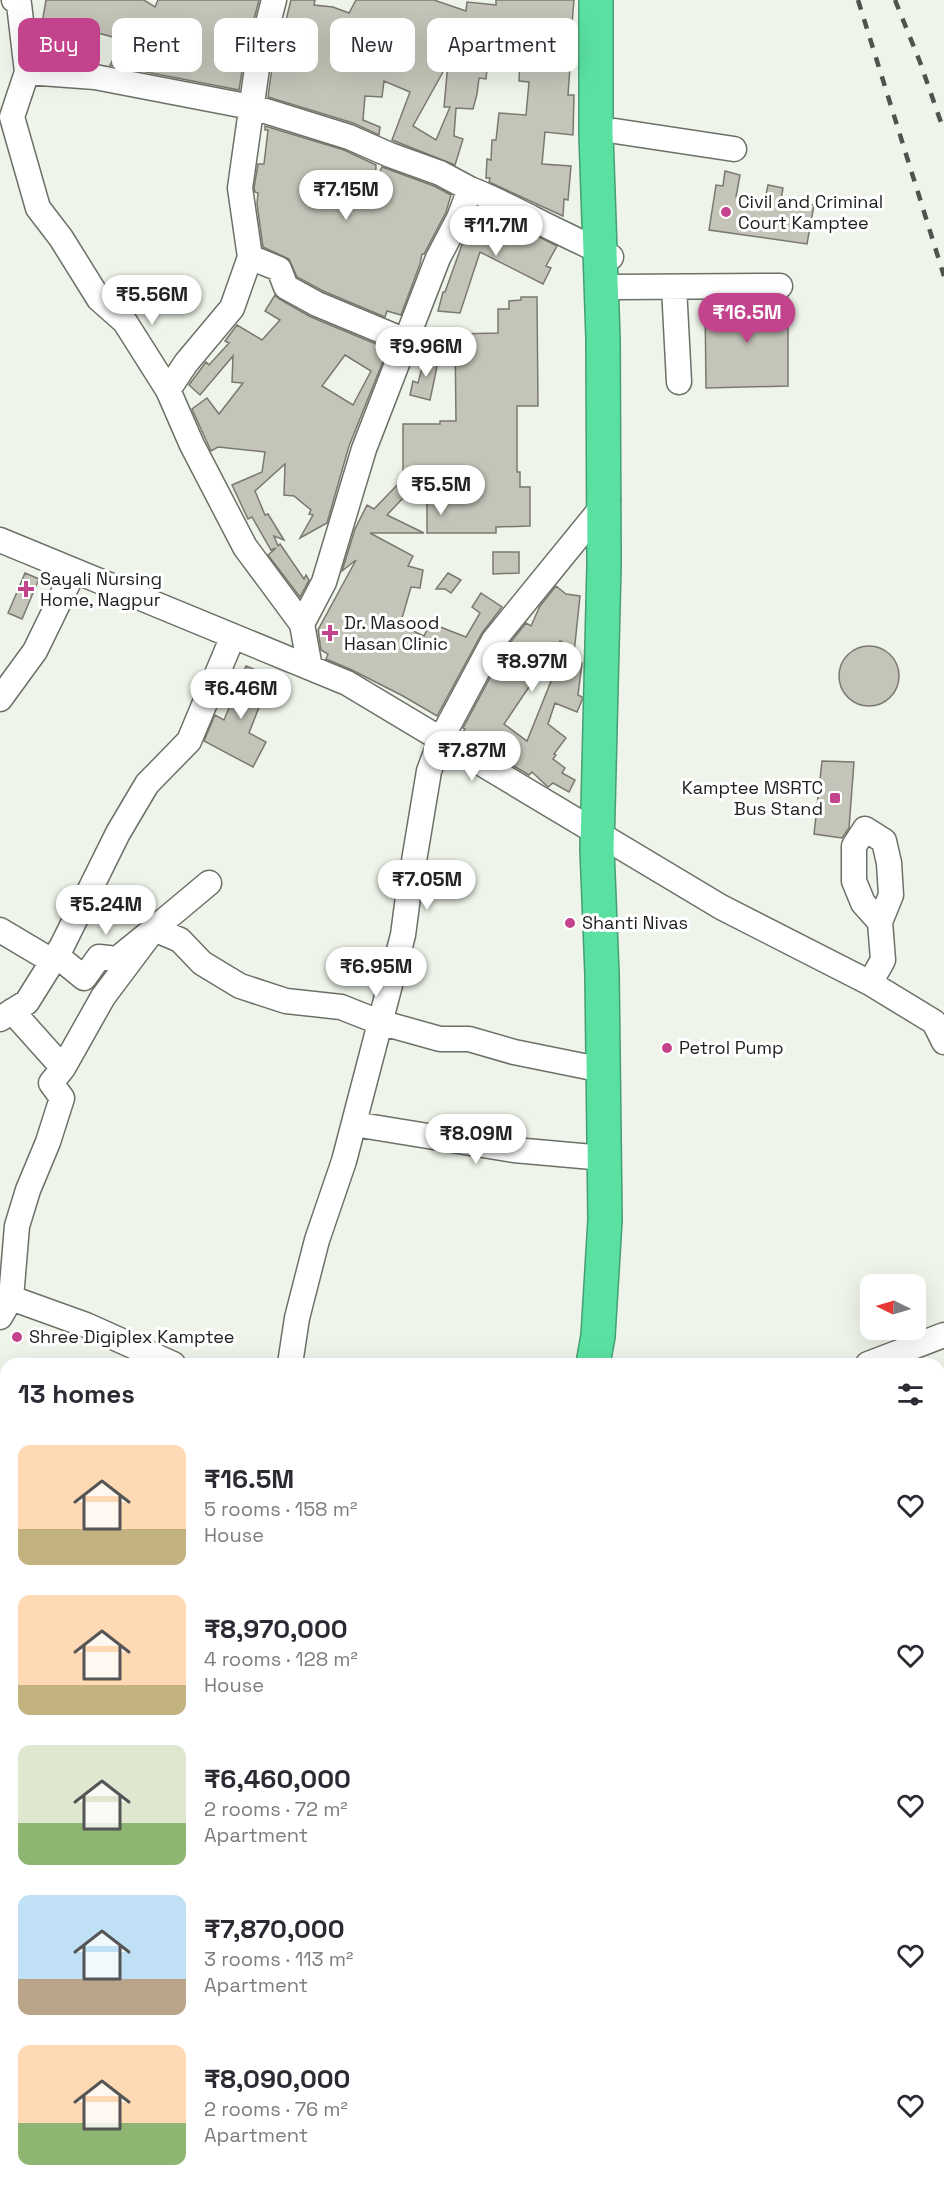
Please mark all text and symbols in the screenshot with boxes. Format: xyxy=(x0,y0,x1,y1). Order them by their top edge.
chip: Buy xyxy=(18,18,100,72)
chip: Rent xyxy=(112,18,202,72)
chip: Filters xyxy=(214,18,318,72)
chip: New xyxy=(330,18,415,72)
chip: Apartment xyxy=(427,18,578,72)
pin: ₹7.15M xyxy=(297,170,395,221)
text: ₹7.15M xyxy=(313,176,379,202)
place label: Civil and Criminal Court Kamptee xyxy=(738,190,883,234)
marker: Civil and Criminal Court Kamptee xyxy=(719,205,733,219)
pin: ₹11.7M xyxy=(447,206,545,257)
text: ₹11.7M xyxy=(464,212,528,238)
pin: ₹5.56M xyxy=(103,275,201,326)
text: ₹5.56M xyxy=(116,281,188,307)
pin: ₹16.5M xyxy=(698,293,796,344)
text: ₹16.5M xyxy=(712,299,782,325)
pin: ₹9.96M xyxy=(377,327,475,378)
text: ₹9.96M xyxy=(390,333,462,359)
pin: ₹5.5M xyxy=(399,465,483,516)
text: ₹5.5M xyxy=(411,471,471,497)
place label: Sayali Nursing Home, Nagpur xyxy=(40,567,162,611)
marker: Sayali Nursing Home, Nagpur xyxy=(17,580,35,598)
place label: Dr. Masood Hasan Clinic xyxy=(344,611,448,655)
marker: Dr. Masood Hasan Clinic xyxy=(321,624,339,642)
pin: ₹8.97M xyxy=(483,642,581,693)
text: ₹8.97M xyxy=(496,648,568,674)
pin: ₹6.46M xyxy=(192,669,290,720)
text: ₹6.46M xyxy=(204,675,278,701)
pin: ₹7.87M xyxy=(423,731,521,782)
text: ₹7.87M xyxy=(438,737,506,763)
place label: Kamptee MSRTC Bus Stand xyxy=(682,776,823,820)
marker: Kamptee MSRTC Bus Stand xyxy=(828,791,842,805)
pin: ₹7.05M xyxy=(378,860,476,911)
text: ₹7.05M xyxy=(392,866,462,892)
pin: ₹5.24M xyxy=(57,885,155,936)
text: ₹5.24M xyxy=(70,891,142,917)
place label: Shanti Nivas xyxy=(582,911,688,934)
marker: Shanti Nivas xyxy=(563,916,577,930)
pin: ₹6.95M xyxy=(327,947,425,998)
text: ₹6.95M xyxy=(340,953,412,979)
place label: Petrol Pump xyxy=(679,1036,784,1059)
marker: Petrol Pump xyxy=(660,1041,674,1055)
pin: ₹8.09M xyxy=(427,1114,525,1165)
text: ₹8.09M xyxy=(439,1120,513,1146)
north arrow xyxy=(860,1274,926,1340)
map controls xyxy=(860,1274,926,1340)
place label: Shree Digiplex Kamptee xyxy=(29,1325,234,1348)
marker: Shree Digiplex Kamptee xyxy=(10,1330,24,1344)
text: 13 homes xyxy=(18,1377,135,1411)
icon: filters xyxy=(894,1378,927,1411)
text: ₹16.5M xyxy=(204,1462,294,1496)
icon: home xyxy=(66,1469,138,1541)
icon: heart xyxy=(894,1489,927,1522)
text: 5 rooms · 158 m² xyxy=(204,1496,357,1522)
text: House xyxy=(204,1522,264,1548)
text: ₹8,970,000 xyxy=(204,1612,348,1646)
icon: home xyxy=(66,1619,138,1691)
icon: heart xyxy=(894,1639,927,1672)
text: 4 rooms · 128 m² xyxy=(204,1646,358,1672)
text: House xyxy=(204,1672,264,1698)
text: ₹6,460,000 xyxy=(204,1762,351,1796)
icon: home xyxy=(66,1769,138,1841)
icon: heart xyxy=(894,1789,927,1822)
text: 2 rooms · 72 m² xyxy=(204,1796,348,1822)
text: Apartment xyxy=(204,1822,308,1848)
text: ₹7,870,000 xyxy=(204,1912,345,1946)
icon: home xyxy=(66,1919,138,1991)
icon: heart xyxy=(894,1939,927,1972)
text: 3 rooms · 113 m² xyxy=(204,1946,353,1972)
text: Apartment xyxy=(204,1972,308,1998)
text: ₹8,090,000 xyxy=(204,2062,350,2096)
icon: home xyxy=(66,2069,138,2141)
icon: heart xyxy=(894,2089,927,2122)
text: 2 rooms · 76 m² xyxy=(204,2096,348,2122)
text: Apartment xyxy=(204,2122,308,2148)

